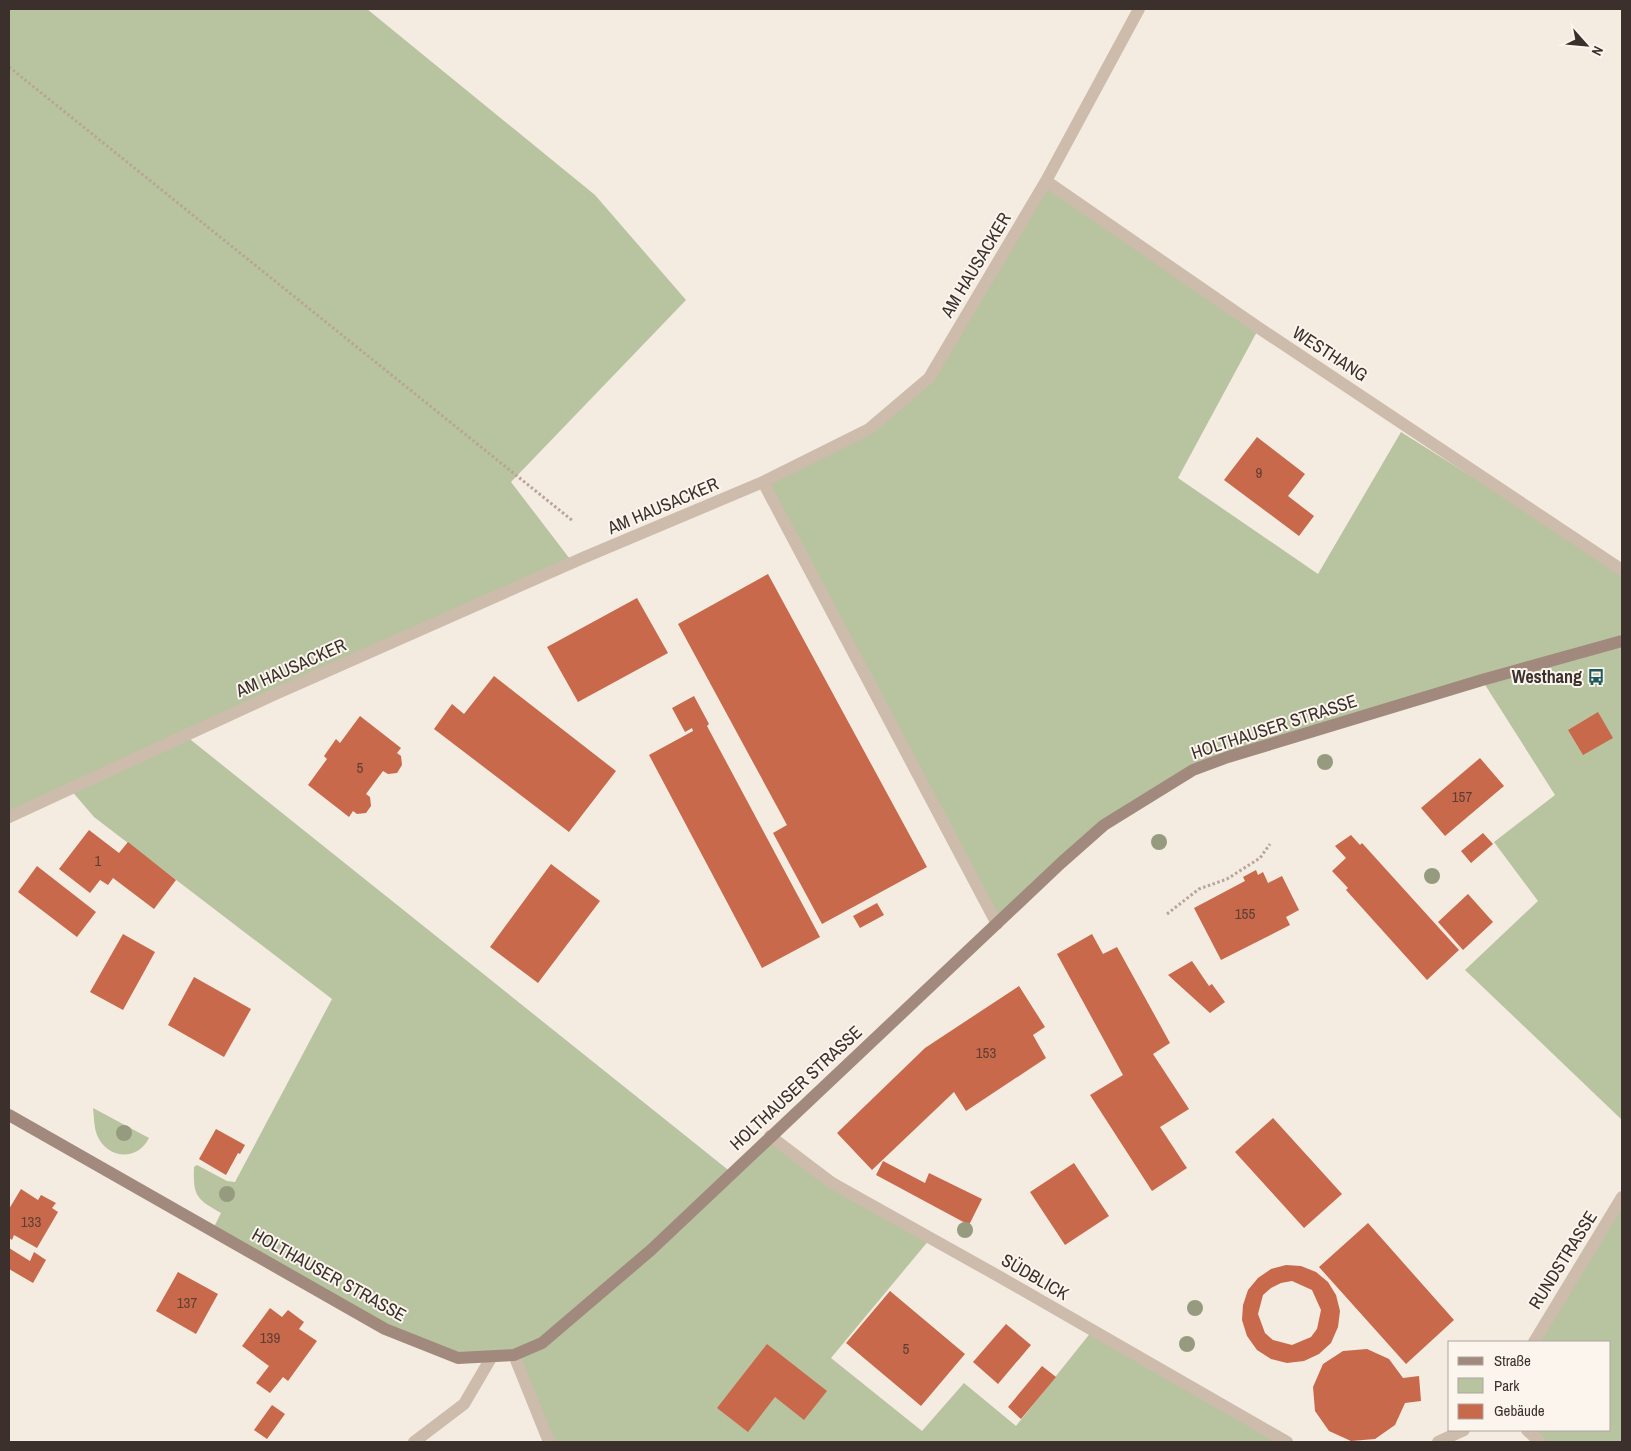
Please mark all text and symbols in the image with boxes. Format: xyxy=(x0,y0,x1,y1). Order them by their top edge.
north arrow xyxy=(1561,20,1611,70)
text: N xyxy=(1588,43,1607,59)
street label: AM HAUSACKER xyxy=(934,207,1017,323)
street label: WESTHANG xyxy=(1288,320,1373,387)
house number: 9 xyxy=(1256,462,1263,483)
street label: AM HAUSACKER xyxy=(603,471,722,541)
street label: AM HAUSACKER xyxy=(231,632,350,703)
place label: Westhang xyxy=(1512,664,1582,689)
bus stop icon: Westhang xyxy=(1586,667,1606,687)
street label: HOLTHAUSER STRASSE xyxy=(1188,688,1360,765)
house number: 5 xyxy=(357,757,364,778)
house number: 157 xyxy=(1452,786,1472,807)
house number: 1 xyxy=(95,850,102,871)
house number: 155 xyxy=(1235,903,1255,924)
street label: HOLTHAUSER STRASSE xyxy=(724,1020,867,1156)
house number: 153 xyxy=(976,1042,996,1063)
street label: RUNDSTRASSE xyxy=(1522,1206,1603,1314)
house number: 133 xyxy=(21,1211,41,1232)
street label: HOLTHAUSER STRASSE xyxy=(248,1222,411,1327)
street label: SÜDBLICK xyxy=(997,1247,1074,1306)
house number: 137 xyxy=(177,1292,197,1313)
house number: 139 xyxy=(260,1327,280,1348)
house number: 5 xyxy=(903,1338,910,1359)
legend xyxy=(1448,1341,1611,1431)
text: Straße xyxy=(1494,1350,1531,1371)
text: Park xyxy=(1494,1375,1520,1396)
text: Gebäude xyxy=(1494,1400,1545,1421)

